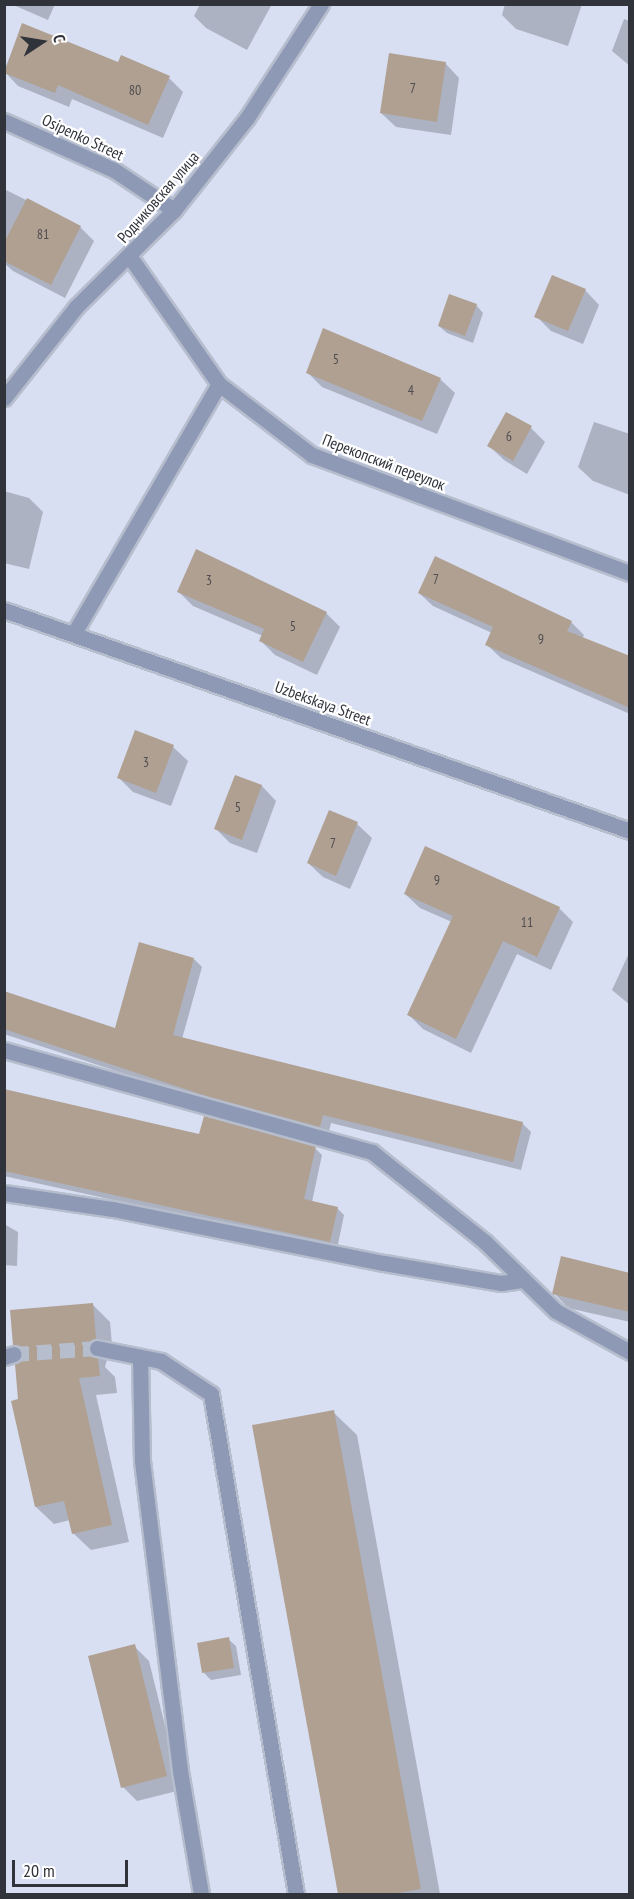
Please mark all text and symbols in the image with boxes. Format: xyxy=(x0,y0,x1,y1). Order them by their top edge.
north arrow xyxy=(12,12,72,72)
text: С xyxy=(49,33,70,44)
house number: 7 xyxy=(410,80,416,96)
house number: 80 xyxy=(129,82,141,98)
street label: Osipenko Street xyxy=(39,110,127,164)
street label: Родниковская улица xyxy=(113,147,203,247)
house number: 81 xyxy=(37,226,49,242)
house number: 5 xyxy=(333,351,339,367)
house number: 4 xyxy=(408,382,414,398)
house number: 6 xyxy=(506,428,512,444)
street label: Перекопский переулок xyxy=(320,430,448,494)
house number: 7 xyxy=(433,571,439,587)
house number: 3 xyxy=(206,572,212,588)
house number: 5 xyxy=(290,618,296,634)
house number: 9 xyxy=(538,631,544,647)
street label: Uzbekskaya Street xyxy=(272,677,374,729)
house number: 3 xyxy=(143,754,149,770)
house number: 5 xyxy=(235,799,241,815)
house number: 7 xyxy=(330,835,336,851)
house number: 9 xyxy=(434,872,440,888)
house number: 11 xyxy=(521,914,533,930)
scale bar xyxy=(15,1848,130,1886)
text: 20 m xyxy=(23,1859,55,1882)

